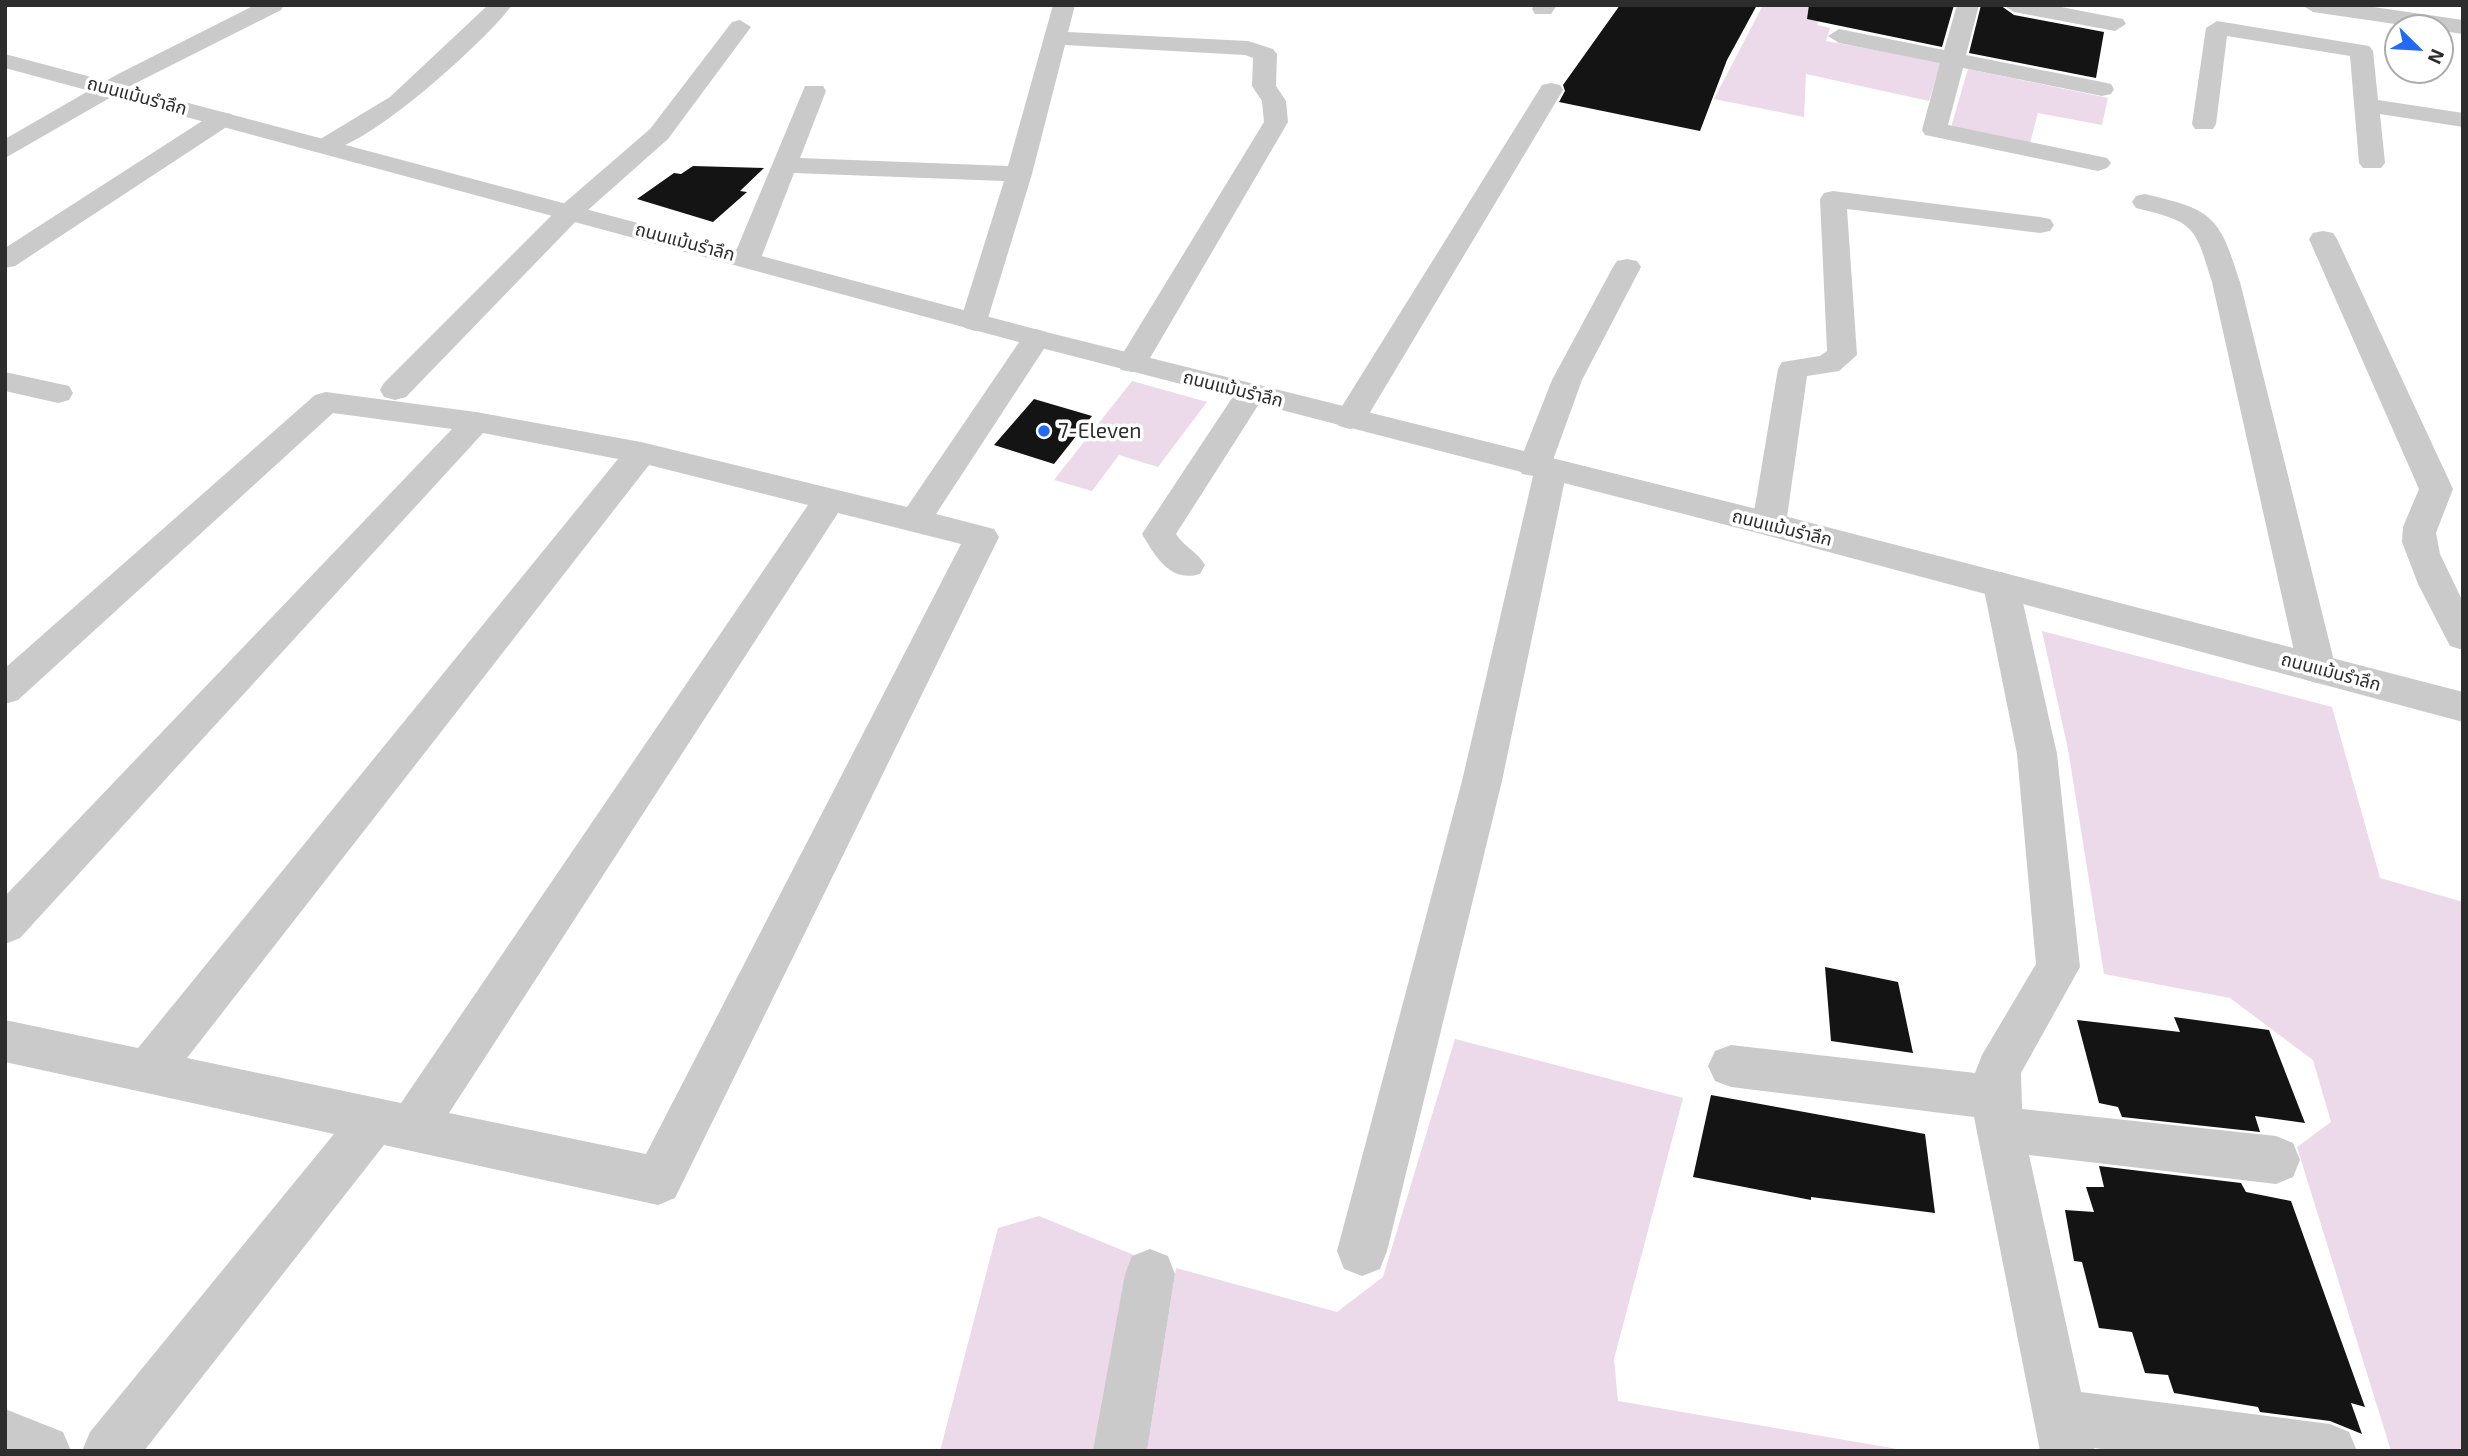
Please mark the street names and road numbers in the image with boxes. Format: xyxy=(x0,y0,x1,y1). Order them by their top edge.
street label: ถนนแม้นรำลึก xyxy=(85,72,189,120)
street label: ถนนแม้นรำลึก xyxy=(633,218,737,266)
street label: ถนนแม้นรำลึก xyxy=(1181,366,1285,412)
street label: ถนนแม้นรำลึก xyxy=(1730,505,1834,551)
street label: ถนนแม้นรำลึก xyxy=(2279,648,2383,696)

